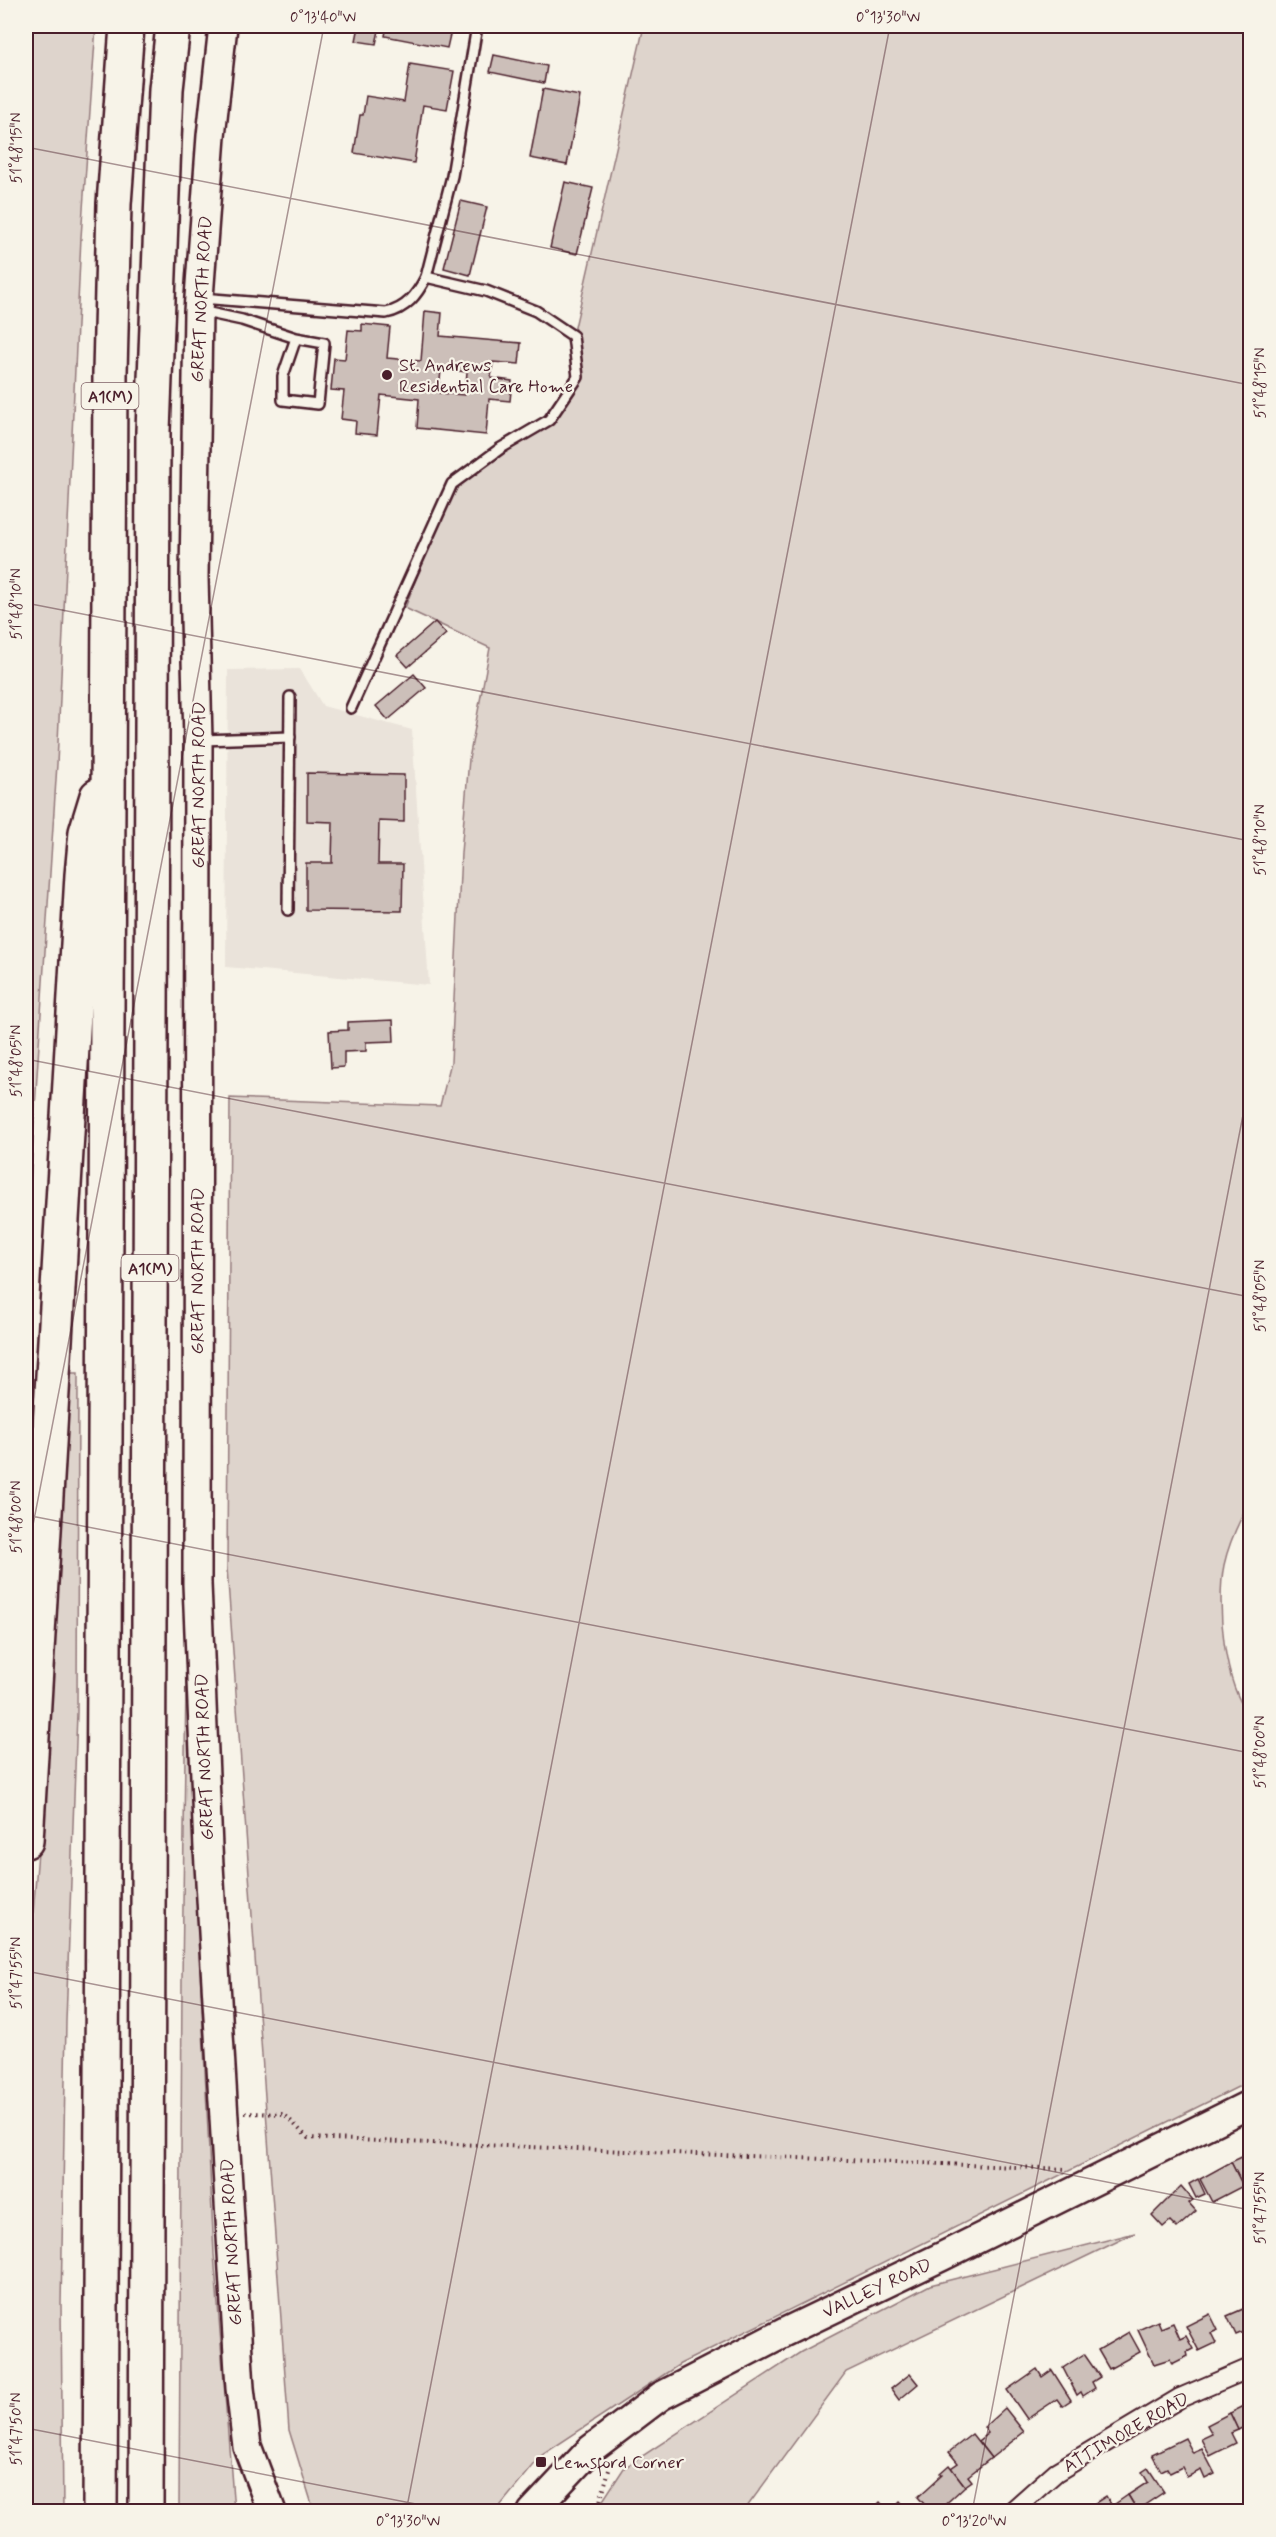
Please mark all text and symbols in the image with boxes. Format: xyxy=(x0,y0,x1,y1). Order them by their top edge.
text: 0°13'40"W xyxy=(290,8,356,28)
text: 0°13'30"W xyxy=(856,8,920,28)
text: 51°48'15"N xyxy=(7,113,27,183)
street label: GREAT NORTH ROAD xyxy=(186,215,218,383)
text: 51°48'15"N xyxy=(1251,348,1271,418)
place label: St. Andrews Residential Care Home xyxy=(399,354,573,399)
marker: St. Andrews Residential Care Home xyxy=(380,368,394,382)
road number: A1(M) xyxy=(82,383,138,409)
text: 51°48'10"N xyxy=(7,568,27,640)
street label: GREAT NORTH ROAD xyxy=(187,701,211,869)
text: 51°48'10"N xyxy=(1251,804,1271,876)
text: 51°48'05"N xyxy=(7,1025,27,1097)
street label: GREAT NORTH ROAD xyxy=(186,1187,210,1355)
road number: A1(M) xyxy=(122,1255,178,1281)
text: 51°48'05"N xyxy=(1251,1260,1271,1332)
text: 51°48'00"N xyxy=(7,1480,27,1554)
street label: GREAT NORTH ROAD xyxy=(190,1673,220,1841)
text: 51°48'00"N xyxy=(1251,1715,1271,1789)
text: 51°47'55"N xyxy=(7,1937,27,2009)
street label: GREAT NORTH ROAD xyxy=(216,2158,248,2326)
text: 51°47'55"N xyxy=(1251,2172,1271,2244)
street label: VALLEY ROAD xyxy=(819,2253,936,2325)
street label: ATTIMORE ROAD xyxy=(1059,2387,1194,2479)
text: 51°47'50"N xyxy=(7,2392,27,2466)
place label: Lemsford Corner xyxy=(553,2451,685,2477)
marker: Lemsford Corner xyxy=(534,2455,548,2469)
text: 0°13'30"W xyxy=(376,2512,440,2532)
text: 0°13'20"W xyxy=(942,2512,1006,2532)

